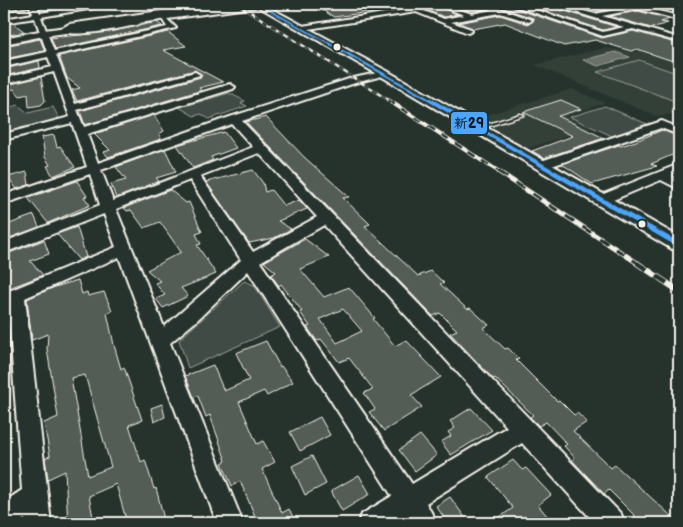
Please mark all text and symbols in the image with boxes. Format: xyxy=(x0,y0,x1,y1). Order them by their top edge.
unlabelled marker xyxy=(332,42,342,52)
line badge: 新29 xyxy=(450,111,488,135)
text: 新29 xyxy=(454,115,484,132)
unlabelled marker xyxy=(637,219,647,229)

